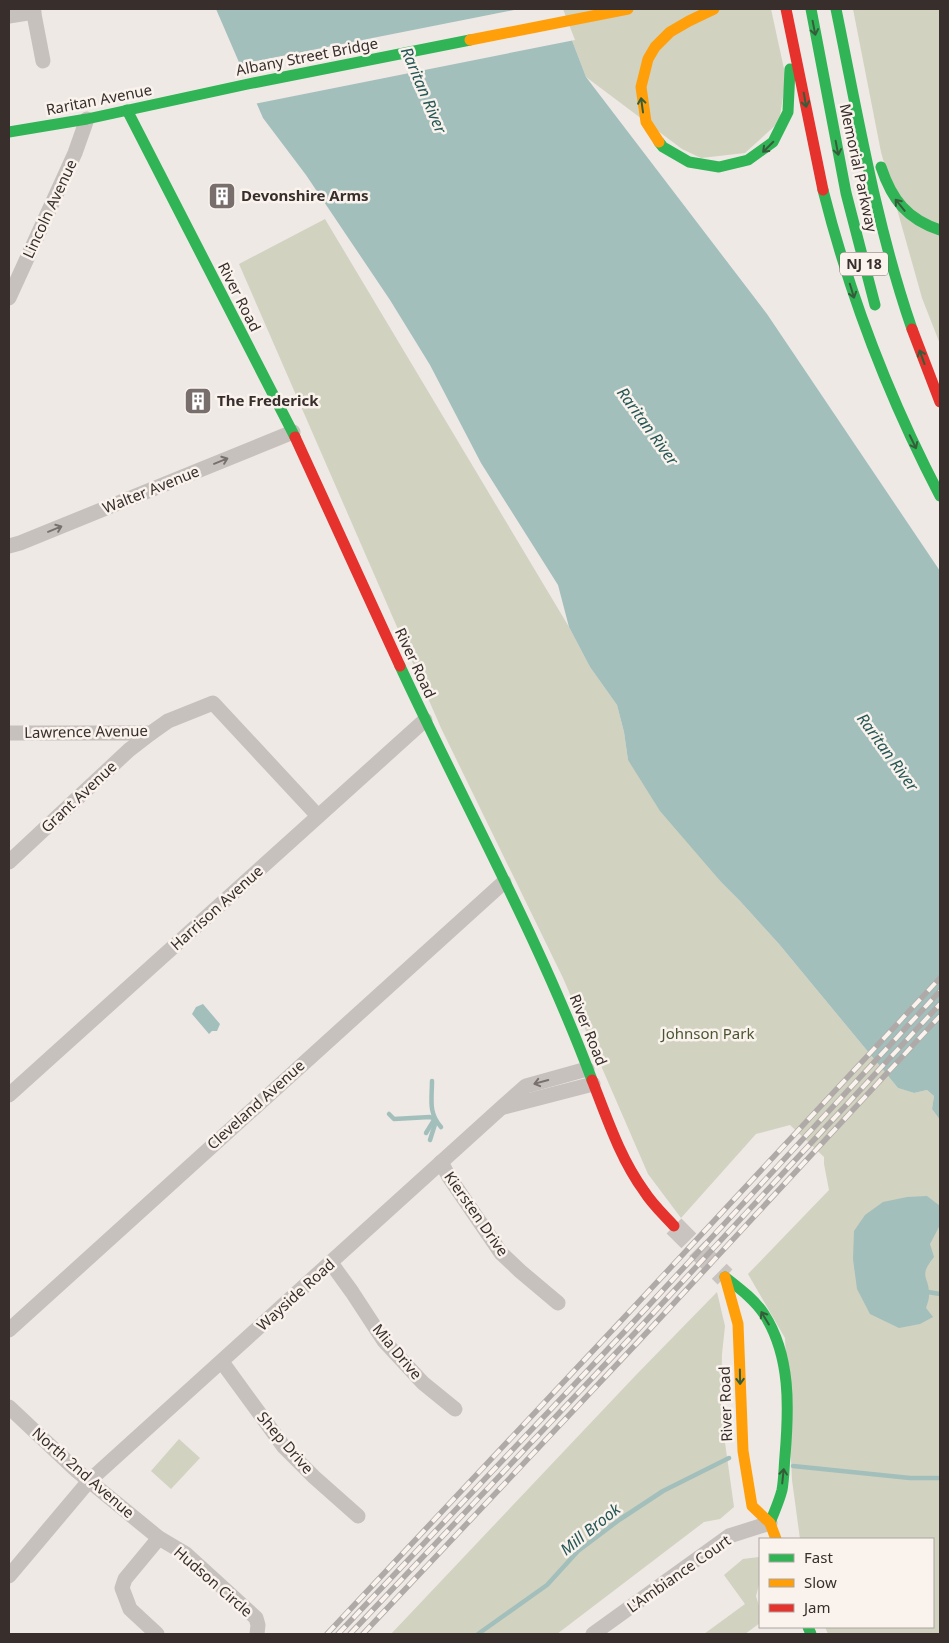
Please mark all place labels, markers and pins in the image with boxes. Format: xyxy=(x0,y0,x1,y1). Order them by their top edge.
building icon: Devonshire Arms xyxy=(207,181,237,211)
place label: Devonshire Arms xyxy=(241,185,369,205)
building icon: The Frederick xyxy=(183,386,213,416)
place label: The Frederick xyxy=(217,390,319,410)

